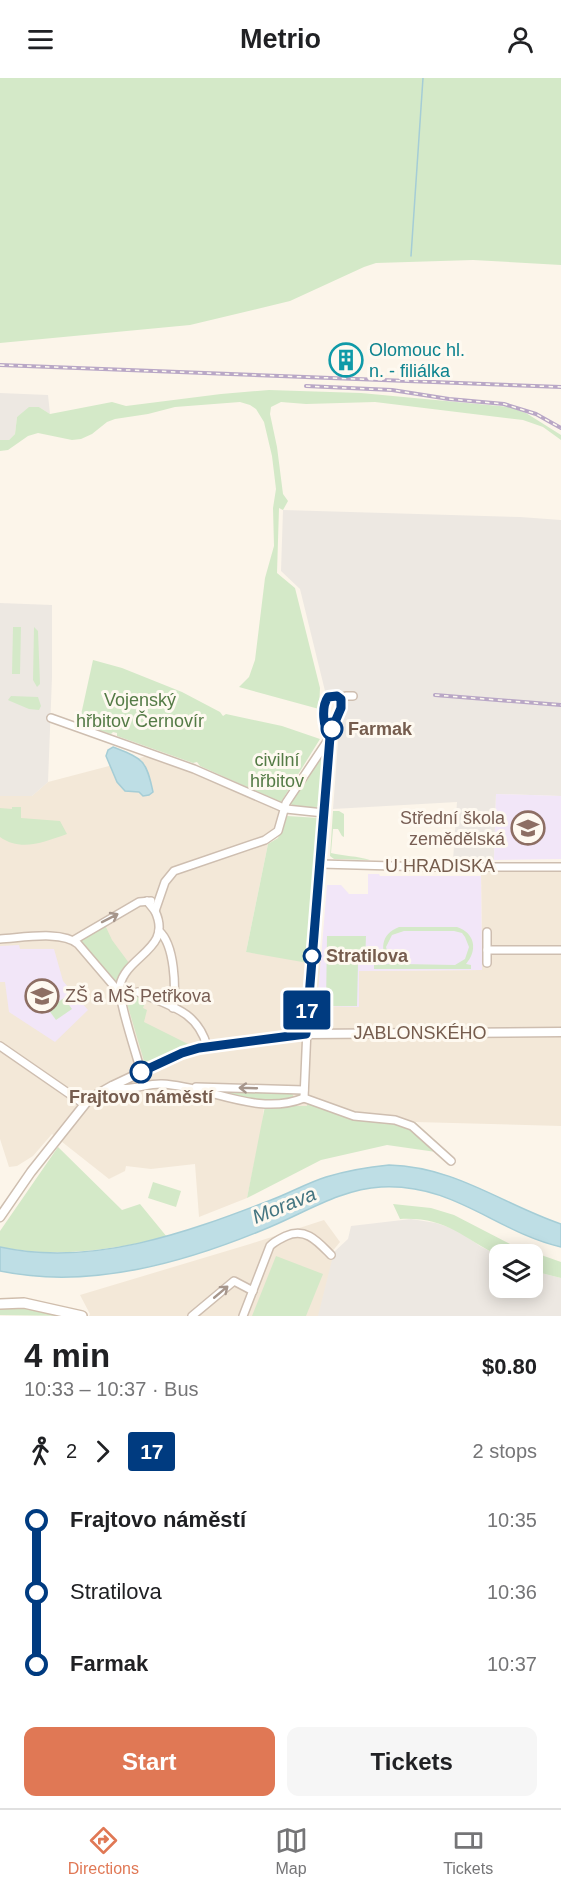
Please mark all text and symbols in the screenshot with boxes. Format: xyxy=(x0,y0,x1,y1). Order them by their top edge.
icon: menu xyxy=(24,23,57,56)
icon: person xyxy=(504,23,537,56)
text: Metrio xyxy=(240,24,321,54)
place label: Olomouc hl. n. - filiálka xyxy=(369,340,465,381)
building icon: Olomouc hl. n. - filiálka xyxy=(328,342,364,378)
park label: Vojenský hřbitov Černovír xyxy=(76,690,204,731)
marker: Farmak xyxy=(321,718,343,740)
place label: Farmak xyxy=(348,719,413,739)
park label: civilní hřbitov xyxy=(250,750,304,791)
place label: Střední škola zemědělská xyxy=(400,808,506,849)
school or university icon: Střední škola zemědělská xyxy=(510,810,546,846)
street label: U HRADISKA xyxy=(385,856,495,876)
one-way arrow xyxy=(100,912,118,924)
place label: Stratilova xyxy=(326,946,409,966)
marker: Stratilova xyxy=(303,947,321,965)
school or university icon: ZŠ a MŠ Petřkova xyxy=(24,978,60,1014)
place label: ZŠ a MŠ Petřkova xyxy=(65,985,212,1006)
line badge: 17 xyxy=(280,990,334,1030)
text: 17 xyxy=(295,999,319,1022)
street label: JABLONSKÉHO xyxy=(353,1023,487,1043)
marker: Frajtovo náměstí xyxy=(130,1061,152,1083)
one-way arrow xyxy=(238,1082,258,1094)
place label: Frajtovo náměstí xyxy=(69,1087,214,1107)
water label: Morava xyxy=(249,1182,319,1228)
map controls xyxy=(489,1244,543,1298)
button: layers xyxy=(489,1244,543,1298)
one-way arrow xyxy=(213,1285,229,1298)
text: 4 min xyxy=(24,1337,110,1374)
text: $0.80 xyxy=(482,1354,537,1379)
text: 10:33 – 10:37 · Bus xyxy=(24,1378,199,1400)
icon: walk xyxy=(24,1435,57,1468)
icon: forward xyxy=(86,1435,119,1468)
text: 2 xyxy=(66,1440,77,1462)
text: 17 xyxy=(140,1440,163,1463)
text: 2 stops xyxy=(473,1440,537,1462)
text: Frajtovo náměstí xyxy=(70,1507,246,1532)
text: 10:35 xyxy=(487,1509,537,1531)
text: Stratilova xyxy=(70,1579,162,1604)
text: 10:36 xyxy=(487,1581,537,1603)
text: Farmak xyxy=(70,1651,148,1676)
text: 10:37 xyxy=(487,1653,537,1675)
button: Start xyxy=(24,1727,275,1796)
button: Tickets xyxy=(287,1727,537,1796)
tab: Directions xyxy=(68,1824,139,1878)
tab: Map xyxy=(275,1824,308,1878)
tab: Tickets xyxy=(443,1824,493,1878)

